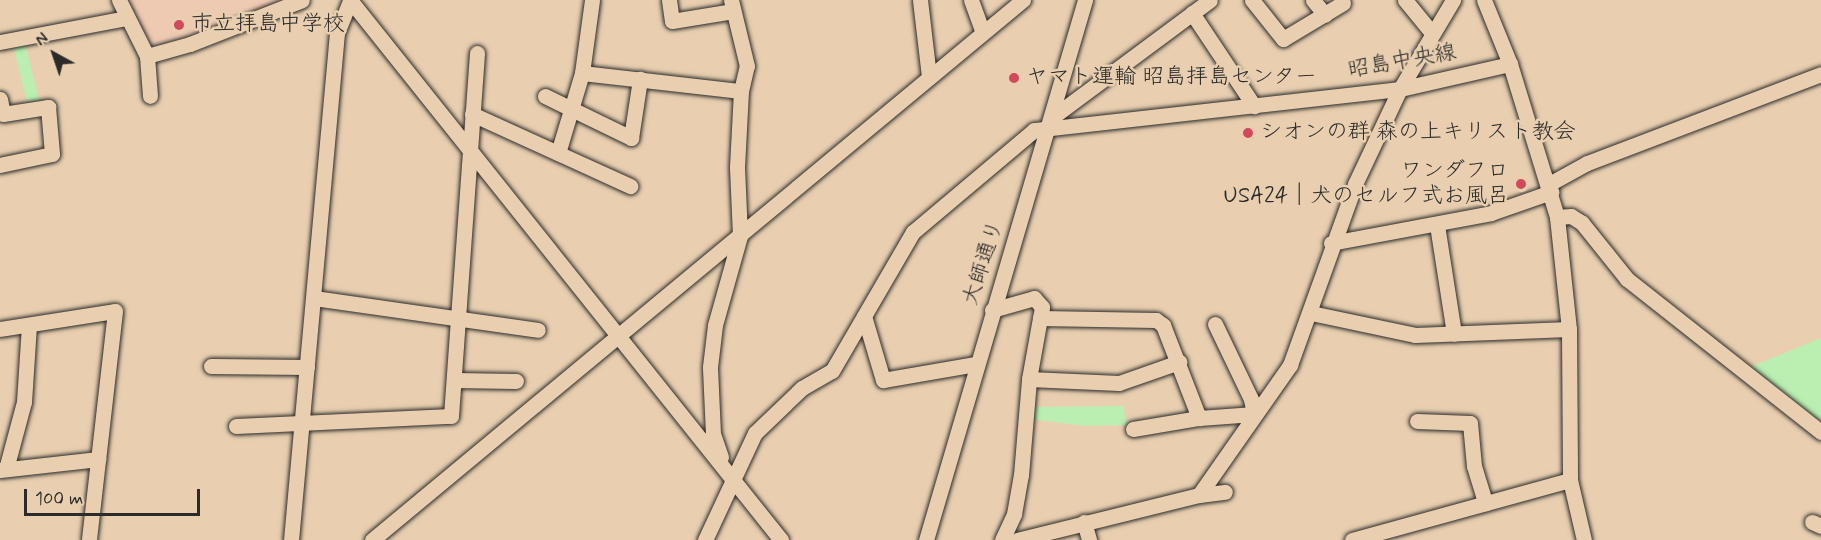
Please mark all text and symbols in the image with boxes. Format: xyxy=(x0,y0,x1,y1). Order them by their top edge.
place label: 市立拝島中学校 xyxy=(191,12,345,38)
marker: 市立拝島中学校 xyxy=(172,18,186,32)
north arrow xyxy=(24,24,84,84)
text: N xyxy=(31,28,53,51)
street label: 昭島中央線 xyxy=(1346,39,1458,85)
place label: ヤマト運輸 昭島拝島センター xyxy=(1026,65,1318,91)
marker: ヤマト運輸 昭島拝島センター xyxy=(1007,71,1021,85)
place label: シオンの群 森の上キリスト教会 xyxy=(1260,120,1574,146)
marker: シオンの群 森の上キリスト教会 xyxy=(1241,126,1255,140)
place label: ワンダフロ USA24｜犬のセルフ式お風呂 xyxy=(1224,158,1509,210)
marker: ワンダフロ USA24｜犬のセルフ式お風呂 xyxy=(1514,177,1528,191)
street label: 大師通り xyxy=(958,217,1010,309)
scale bar xyxy=(27,477,202,515)
text: 100 m xyxy=(35,487,83,511)

